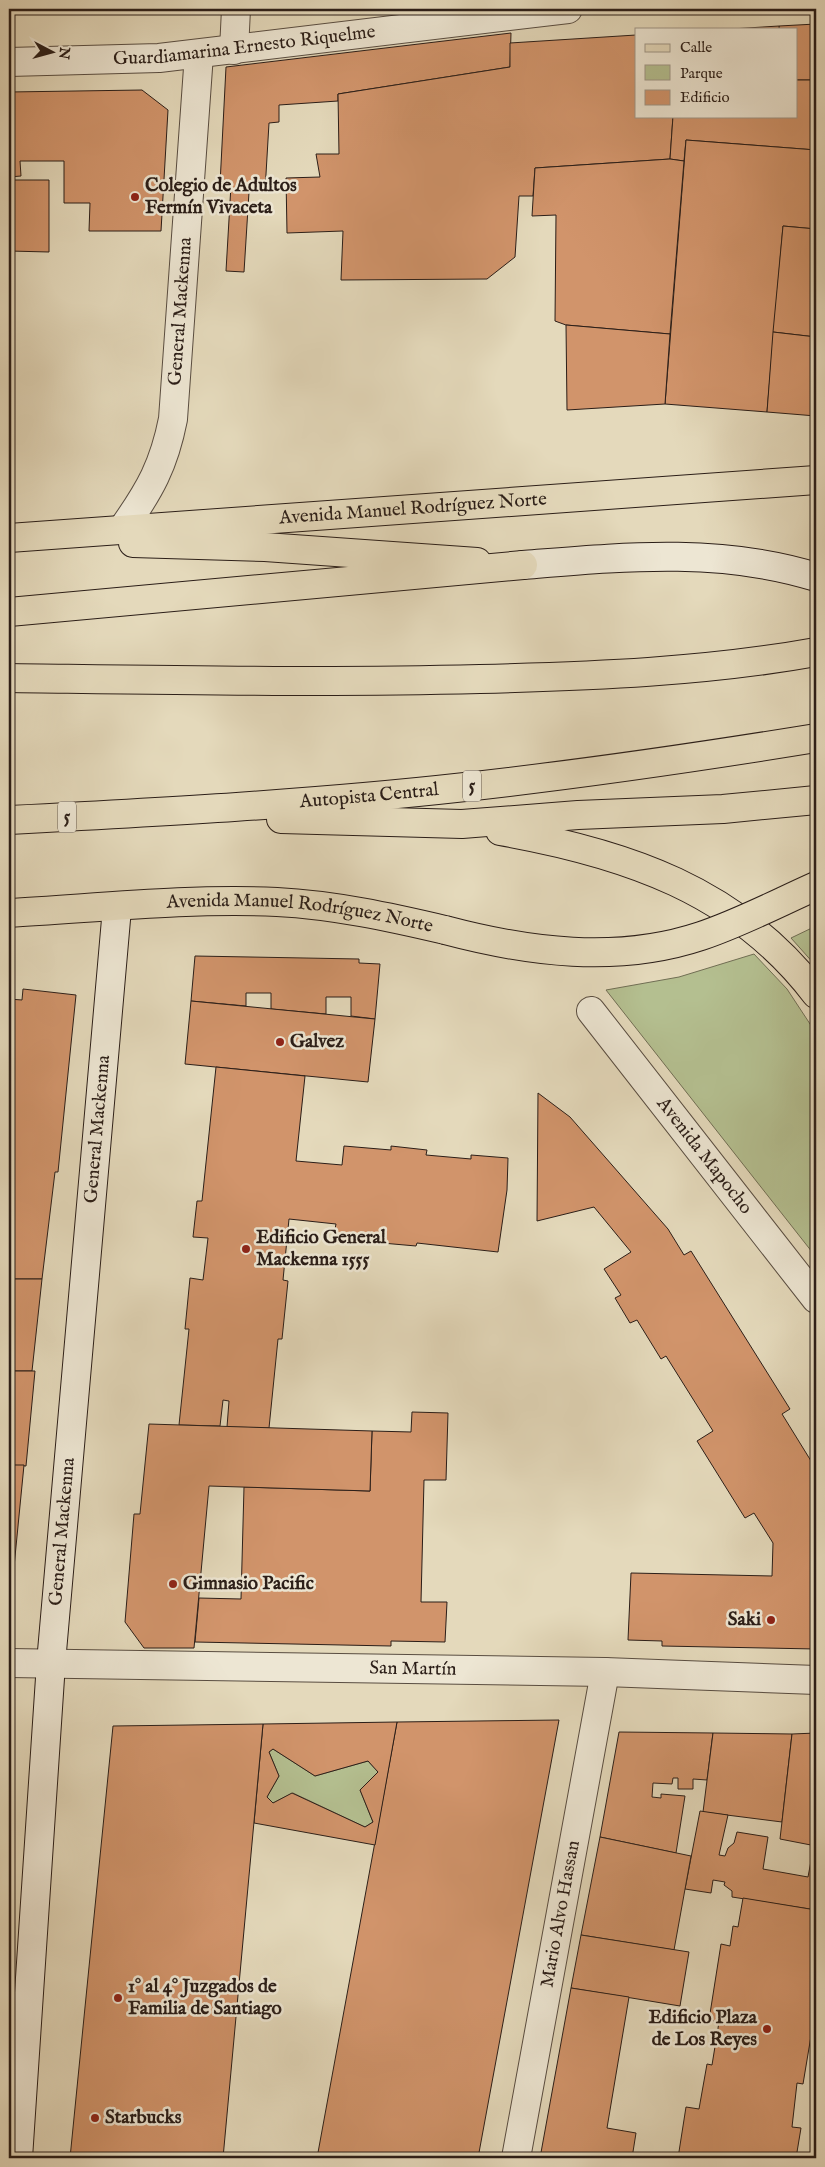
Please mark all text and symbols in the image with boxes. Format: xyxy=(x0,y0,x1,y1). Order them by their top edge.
street label: Guardiamarina Ernesto Riquelme xyxy=(113,20,377,71)
north arrow xyxy=(28,28,78,78)
legend xyxy=(635,28,798,118)
text: Calle xyxy=(680,38,712,57)
text: N xyxy=(54,45,74,60)
text: Parque xyxy=(680,64,723,83)
text: Edificio xyxy=(680,88,730,107)
place label: Colegio de Adultos Fermín Vivaceta xyxy=(145,174,297,220)
marker: Colegio de Adultos Fermín Vivaceta xyxy=(129,191,141,203)
street label: General Mackenna xyxy=(163,236,198,386)
street label: Avenida Manuel Rodríguez Norte xyxy=(277,487,548,531)
road number: 5 xyxy=(463,770,481,801)
street label: Autopista Central xyxy=(298,778,441,814)
road number: 5 xyxy=(58,802,76,832)
street label: Avenida Manuel Rodríguez Norte xyxy=(165,889,436,939)
place label: Galvez xyxy=(290,1030,344,1054)
marker: Galvez xyxy=(274,1036,286,1048)
street label: General Mackenna xyxy=(79,1053,116,1204)
street label: Avenida Mapocho xyxy=(650,1092,758,1219)
place label: Edificio General Mackenna 1555 xyxy=(256,1226,387,1272)
marker: Edificio General Mackenna 1555 xyxy=(240,1243,252,1255)
street label: General Mackenna xyxy=(44,1456,81,1607)
place label: Gimnasio Pacific xyxy=(183,1572,314,1596)
marker: Gimnasio Pacific xyxy=(167,1578,179,1590)
place label: Saki xyxy=(728,1608,761,1632)
marker: Saki xyxy=(765,1614,777,1626)
street label: San Martín xyxy=(369,1656,457,1682)
street label: Mario Alvo Hassan xyxy=(535,1838,586,1990)
place label: 1° al 4° Juzgados de Familia de Santiago xyxy=(128,1975,282,2021)
marker: 1° al 4° Juzgados de Familia de Santiago xyxy=(112,1992,124,2004)
place label: Edificio Plaza de Los Reyes xyxy=(649,2006,758,2052)
marker: Edificio Plaza de Los Reyes xyxy=(761,2023,773,2035)
place label: Starbucks xyxy=(105,2106,182,2130)
marker: Starbucks xyxy=(89,2112,101,2124)

